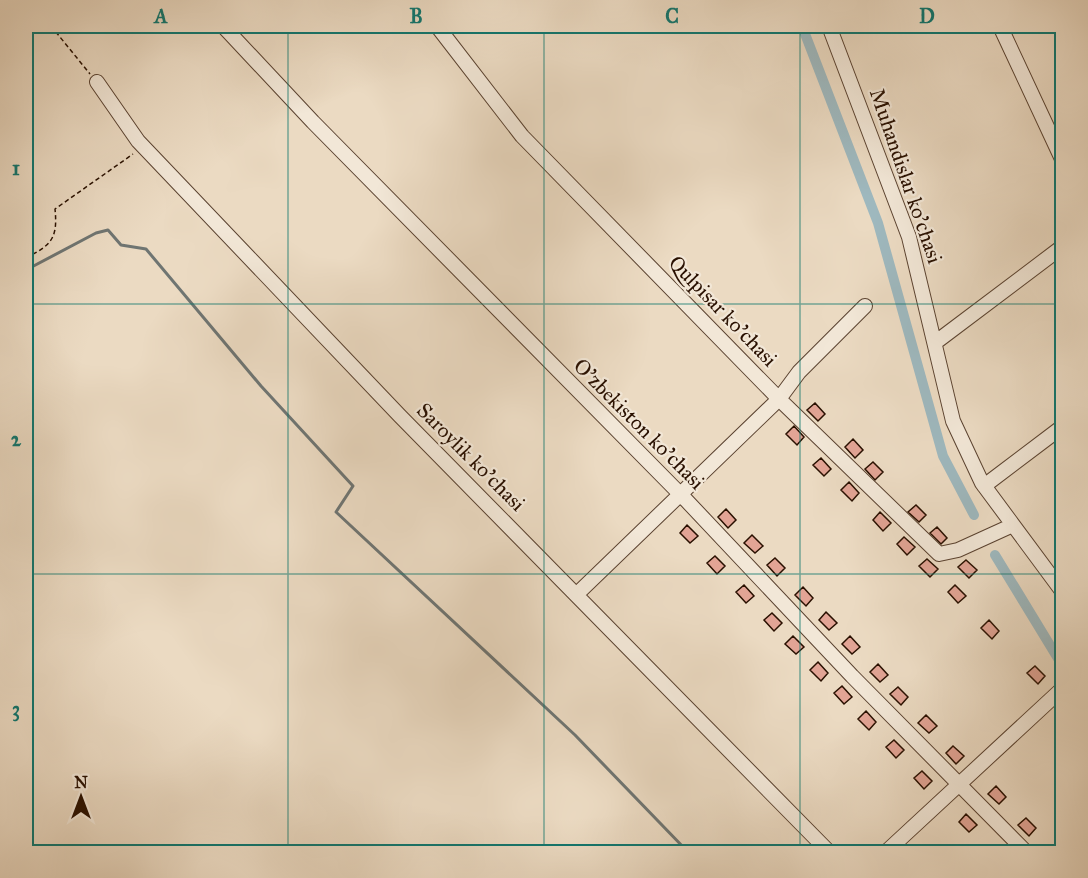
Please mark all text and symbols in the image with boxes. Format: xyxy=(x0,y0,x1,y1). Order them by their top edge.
text: A xyxy=(152,4,168,28)
text: B xyxy=(409,4,423,28)
text: C xyxy=(665,4,679,28)
text: D xyxy=(919,4,935,28)
street label: Muhandislar ko'chasi xyxy=(864,85,948,267)
text: 1 xyxy=(12,156,20,180)
street label: Qulpisar ko'chasi xyxy=(663,250,783,372)
street label: O'zbekiston ko'chasi xyxy=(568,353,710,495)
street label: Saroylik ko'chasi xyxy=(411,397,531,517)
text: 2 xyxy=(11,427,22,451)
text: 3 xyxy=(12,697,20,722)
north arrow xyxy=(51,767,111,827)
text: N xyxy=(74,773,88,792)

